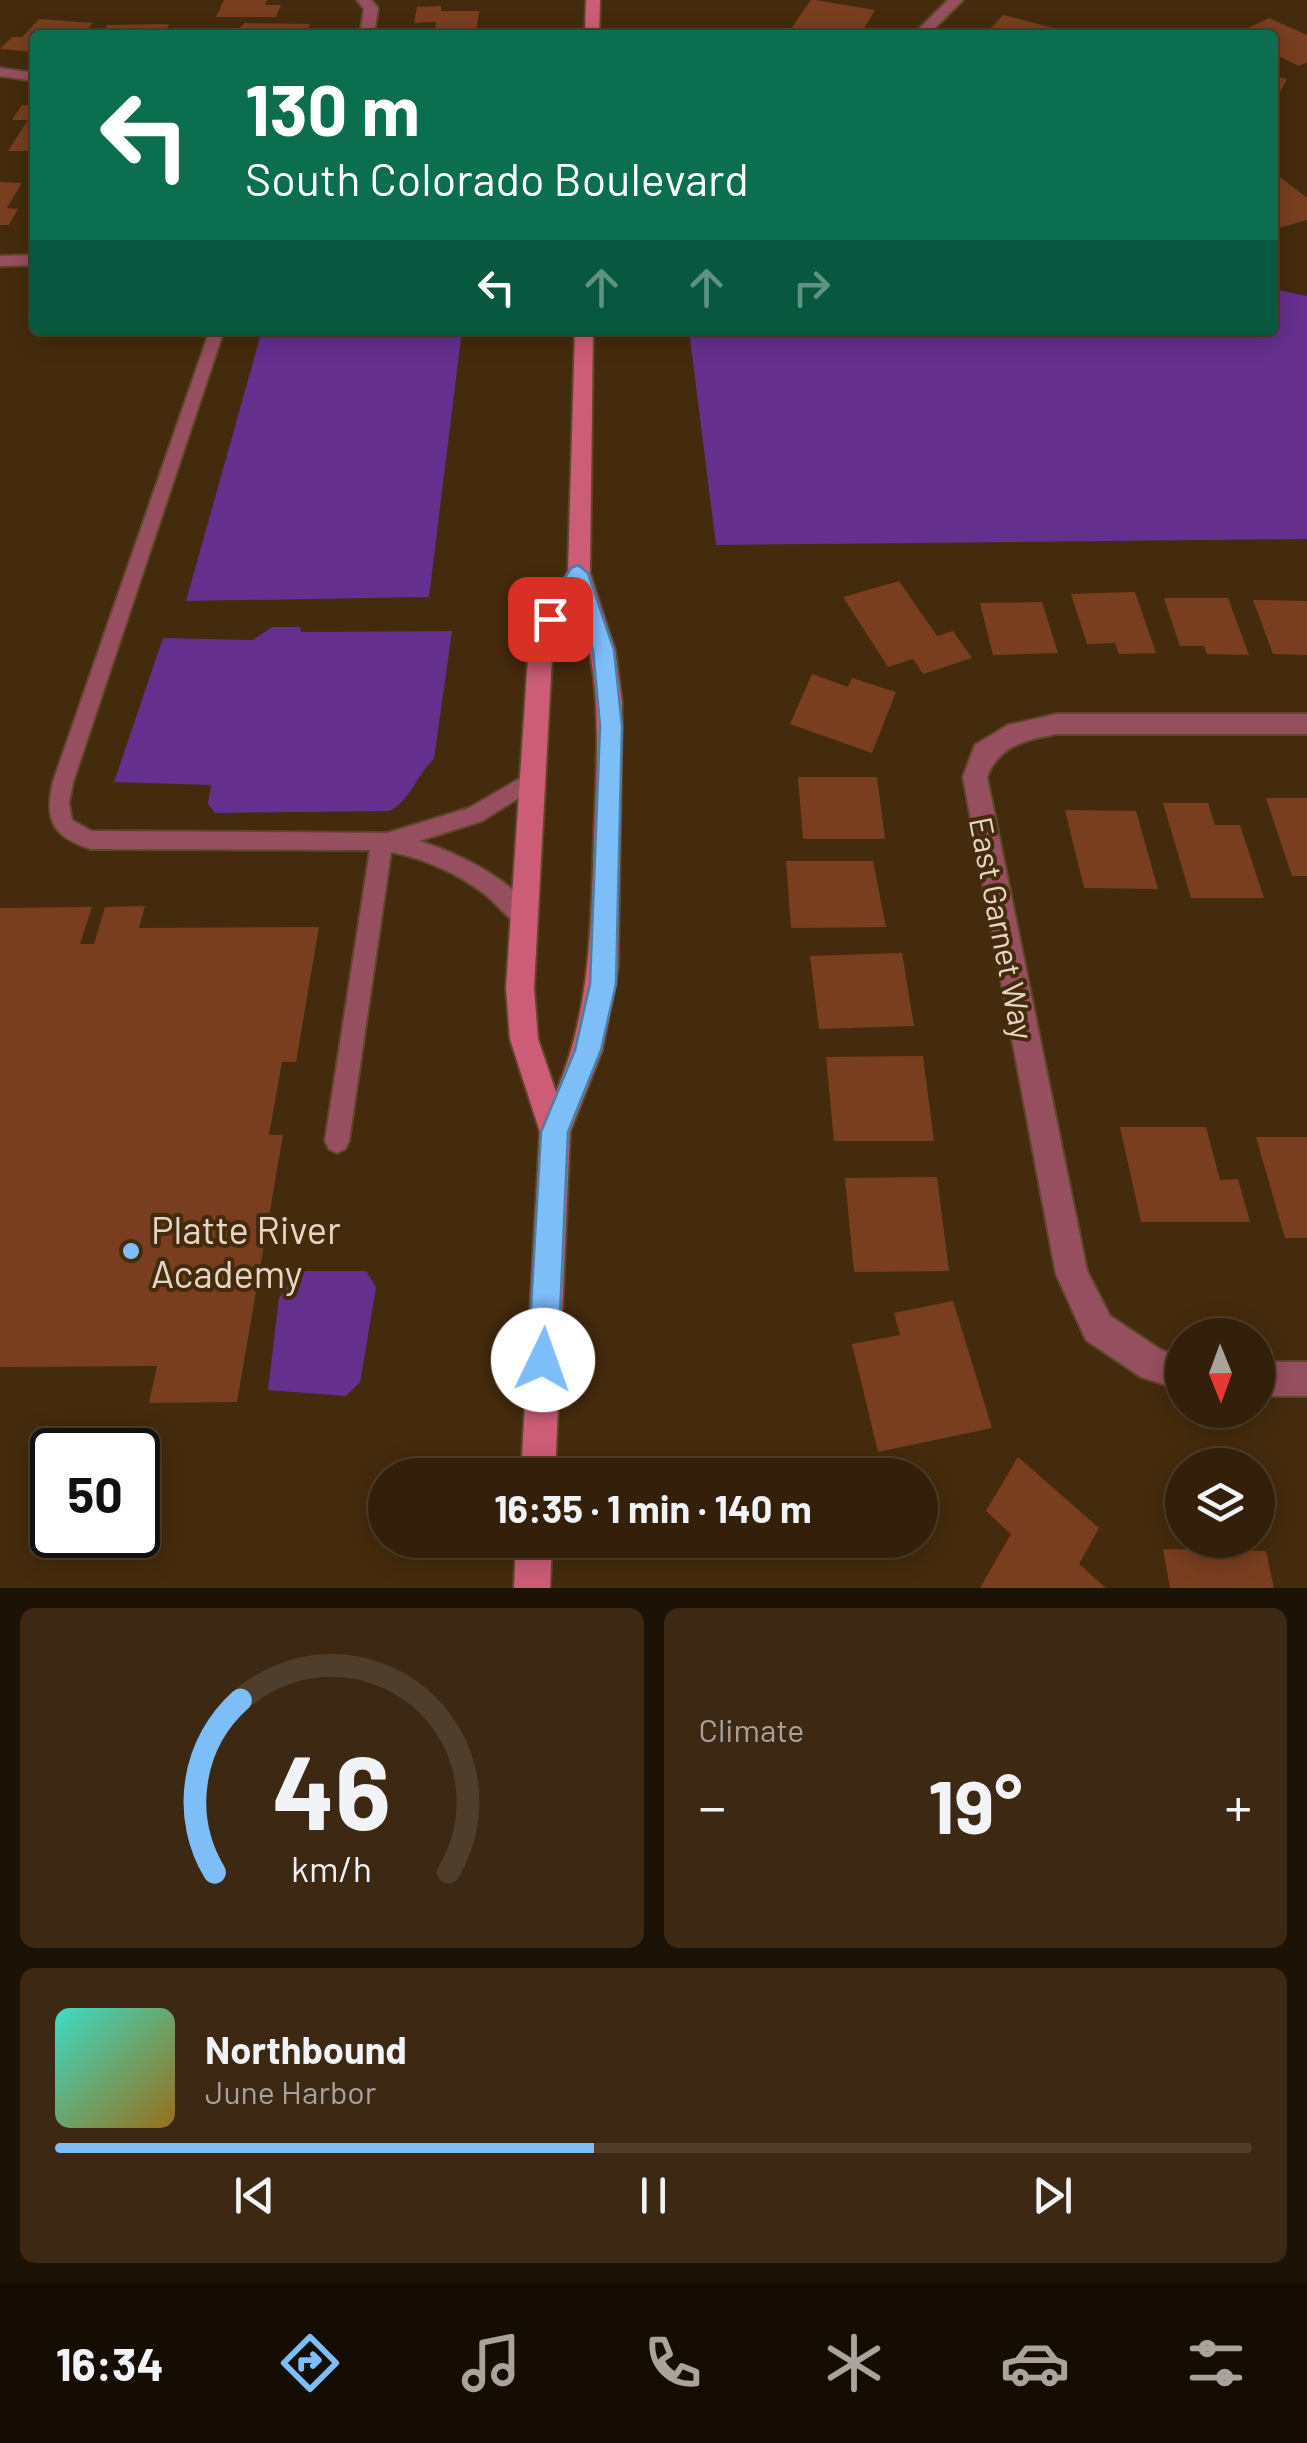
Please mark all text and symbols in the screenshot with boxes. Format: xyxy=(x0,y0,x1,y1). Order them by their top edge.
text: 130 m xyxy=(245,66,420,150)
icon: left xyxy=(80,70,210,200)
text: South Colorado Boulevard xyxy=(245,151,749,205)
icon: left xyxy=(469,260,524,315)
icon: ahead xyxy=(574,260,629,315)
icon: ahead xyxy=(679,260,734,315)
icon: right xyxy=(784,260,839,315)
pin xyxy=(508,577,593,662)
icon: arrive xyxy=(523,592,578,647)
street label: East Garnet Way xyxy=(963,814,1043,1043)
place label: Platte River Academy xyxy=(151,1206,341,1296)
marker: Platte River Academy xyxy=(120,1240,142,1262)
position arrow xyxy=(491,1308,595,1412)
north arrow xyxy=(1165,1318,1275,1428)
map controls xyxy=(1165,1318,1275,1558)
speed limit sign: 50 xyxy=(30,1428,160,1558)
button: layers xyxy=(1165,1448,1275,1558)
text: 16:35 · 1 min · 140 m xyxy=(494,1485,812,1531)
text: Climate xyxy=(699,1710,804,1748)
text: 46 xyxy=(272,1726,391,1851)
text: 19° xyxy=(928,1759,1023,1849)
text: − xyxy=(699,1772,726,1838)
text: + xyxy=(1224,1772,1252,1838)
text: km/h xyxy=(291,1846,372,1889)
text: Northbound xyxy=(205,2026,407,2072)
text: June Harbor xyxy=(205,2072,376,2110)
icon: previous xyxy=(227,2168,282,2223)
icon: pause xyxy=(626,2168,681,2223)
icon: next xyxy=(1025,2168,1080,2223)
icon: directions xyxy=(275,2328,345,2398)
icon: music xyxy=(456,2328,526,2398)
icon: phone xyxy=(638,2328,708,2398)
icon: climate xyxy=(819,2328,889,2398)
icon: car xyxy=(1000,2328,1070,2398)
icon: filters xyxy=(1181,2328,1251,2398)
text: 16:34 xyxy=(56,2336,164,2390)

